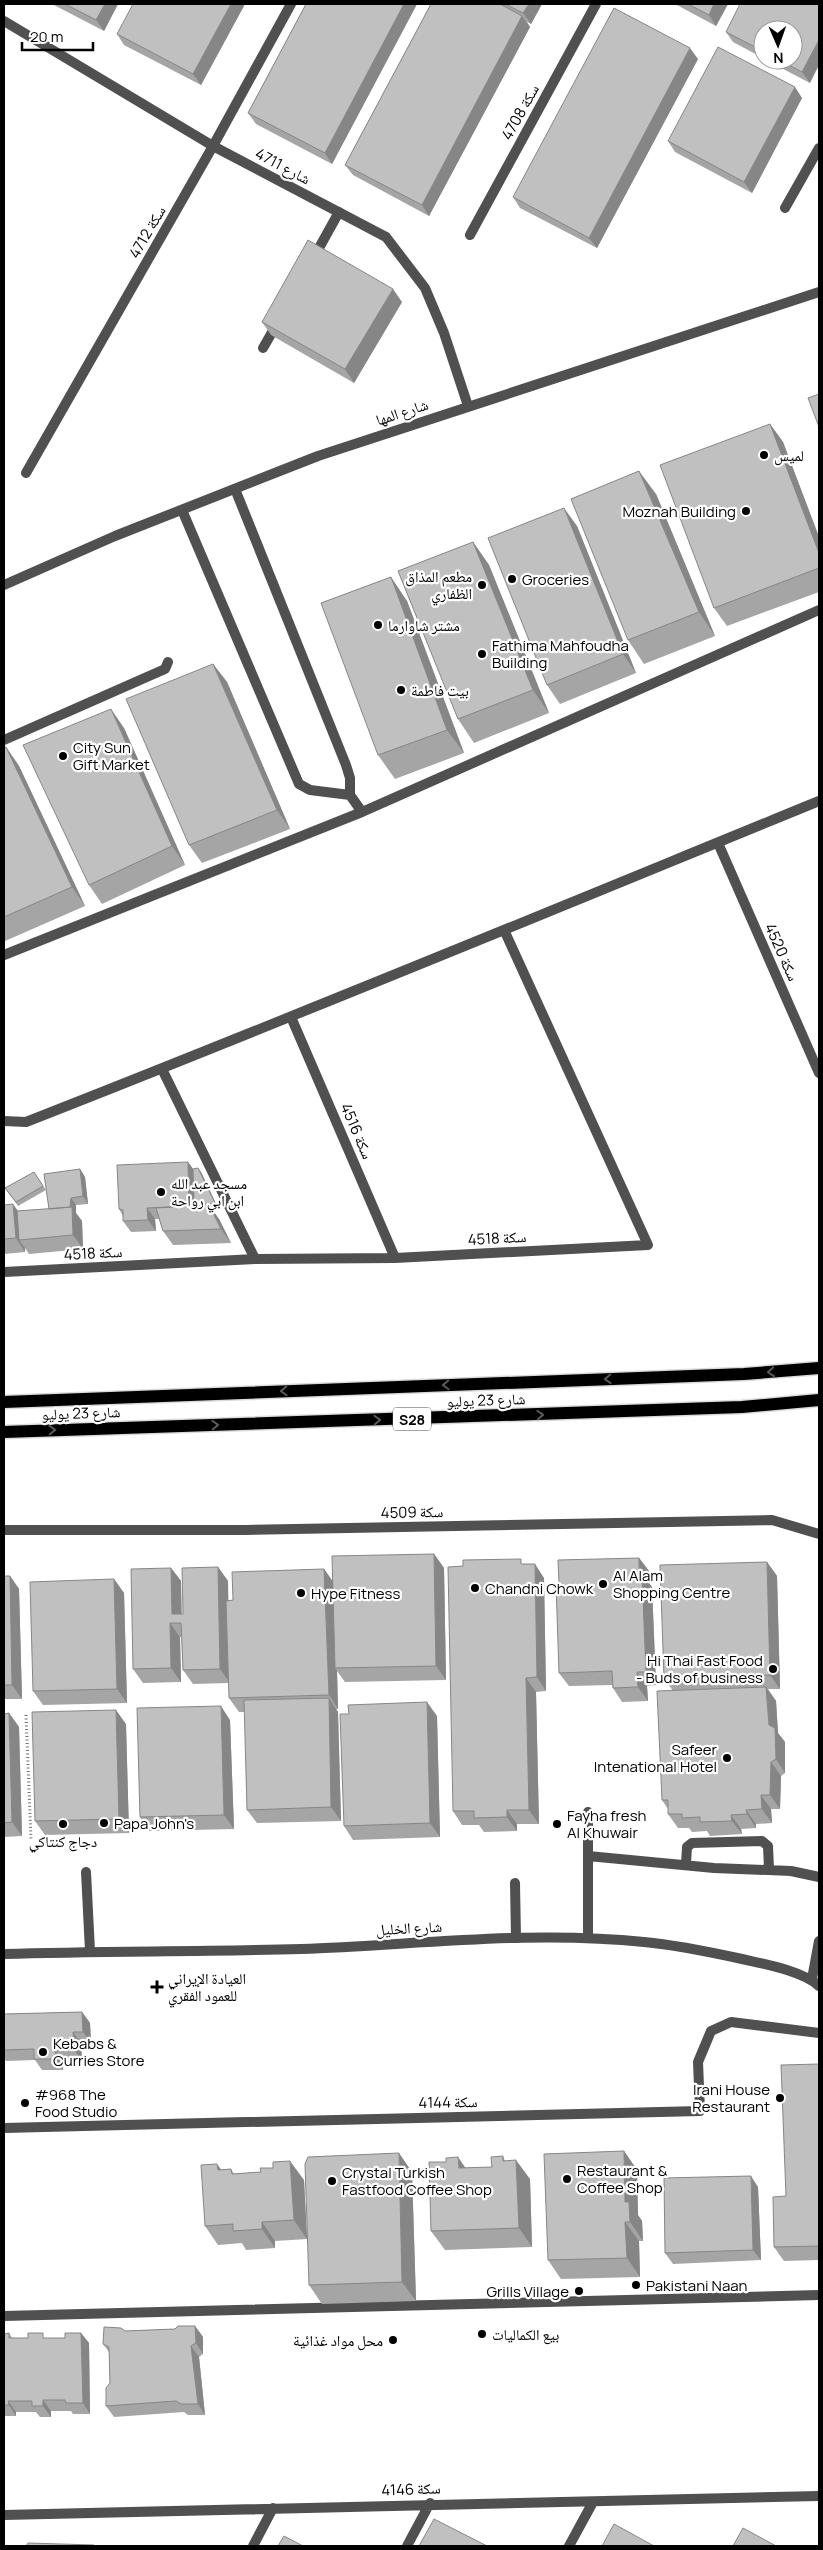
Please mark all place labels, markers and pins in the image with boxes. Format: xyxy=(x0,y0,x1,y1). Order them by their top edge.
place label: لميس xyxy=(774,445,804,466)
marker: لميس xyxy=(758,449,770,461)
place label: Moznah Building xyxy=(622,501,736,522)
marker: Moznah Building xyxy=(740,505,752,517)
place label: مطعم المذاق الظفاري xyxy=(405,566,472,605)
place label: Groceries xyxy=(522,569,589,590)
marker: Groceries xyxy=(506,573,518,585)
marker: مطعم المذاق الظفاري xyxy=(476,579,488,591)
place label: مشتر شاوارما xyxy=(388,615,460,636)
marker: مشتر شاوارما xyxy=(372,619,384,631)
place label: Fathima Mahfoudha Building xyxy=(492,635,629,673)
marker: Fathima Mahfoudha Building xyxy=(476,648,488,660)
place label: بيت فاطمة xyxy=(411,680,469,701)
marker: بيت فاطمة xyxy=(395,684,407,696)
place label: City Sun Gift Market xyxy=(73,737,150,775)
marker: City Sun Gift Market xyxy=(57,750,69,762)
place label: مسجد عبد الله ابن ابي رواحة xyxy=(171,1173,247,1212)
marker: مسجد عبد الله ابن ابي رواحة xyxy=(155,1186,167,1198)
place label: Al Alam Shopping Centre xyxy=(613,1565,731,1603)
place label: Chandni Chowk xyxy=(485,1578,594,1599)
marker: Al Alam Shopping Centre xyxy=(597,1578,609,1590)
marker: Chandni Chowk xyxy=(469,1582,481,1594)
place label: Hype Fitness xyxy=(311,1583,400,1604)
marker: Hype Fitness xyxy=(295,1587,307,1599)
place label: Hi Thai Fast Food - Buds of business xyxy=(636,1650,763,1688)
marker: Hi Thai Fast Food - Buds of business xyxy=(767,1663,779,1675)
place label: Safeer Intenational Hotel xyxy=(594,1739,718,1777)
marker: Safeer Intenational Hotel xyxy=(721,1752,733,1764)
place label: Fayha fresh Al Khuwair xyxy=(567,1805,647,1843)
place label: Papa John's xyxy=(114,1813,194,1834)
marker: Papa John's xyxy=(98,1817,110,1829)
marker: دجاج كنتاكي xyxy=(57,1818,69,1830)
marker: Fayha fresh Al Khuwair xyxy=(551,1818,563,1830)
place label: دجاج كنتاكي xyxy=(29,1831,97,1853)
place label: العيادة الإيراني للعمود الفقري xyxy=(168,1968,246,2007)
marker: العيادة الإيراني للعمود الفقري xyxy=(150,1980,164,1994)
place label: Kebabs & Curries Store xyxy=(53,2033,145,2071)
marker: Kebabs & Curries Store xyxy=(37,2046,49,2058)
place label: Irani House Restaurant xyxy=(692,2079,770,2117)
place label: #968 The Food Studio xyxy=(35,2084,118,2122)
marker: Irani House Restaurant xyxy=(774,2092,786,2104)
marker: #968 The Food Studio xyxy=(19,2097,31,2109)
place label: Restaurant & Coffee Shop xyxy=(577,2160,668,2198)
place label: Crystal Turkish Fastfood Coffee Shop xyxy=(342,2162,492,2200)
marker: Restaurant & Coffee Shop xyxy=(561,2173,573,2185)
marker: Crystal Turkish Fastfood Coffee Shop xyxy=(326,2175,338,2187)
place label: Pakistani Naan xyxy=(646,2275,748,2296)
marker: Pakistani Naan xyxy=(630,2279,642,2291)
place label: Grills Village xyxy=(486,2281,569,2302)
marker: Grills Village xyxy=(573,2285,585,2297)
place label: بيع الكماليات xyxy=(492,2324,559,2345)
marker: بيع الكماليات xyxy=(476,2328,488,2340)
place label: محل مواد غذائية xyxy=(293,2330,383,2351)
marker: محل مواد غذائية xyxy=(387,2334,399,2346)

